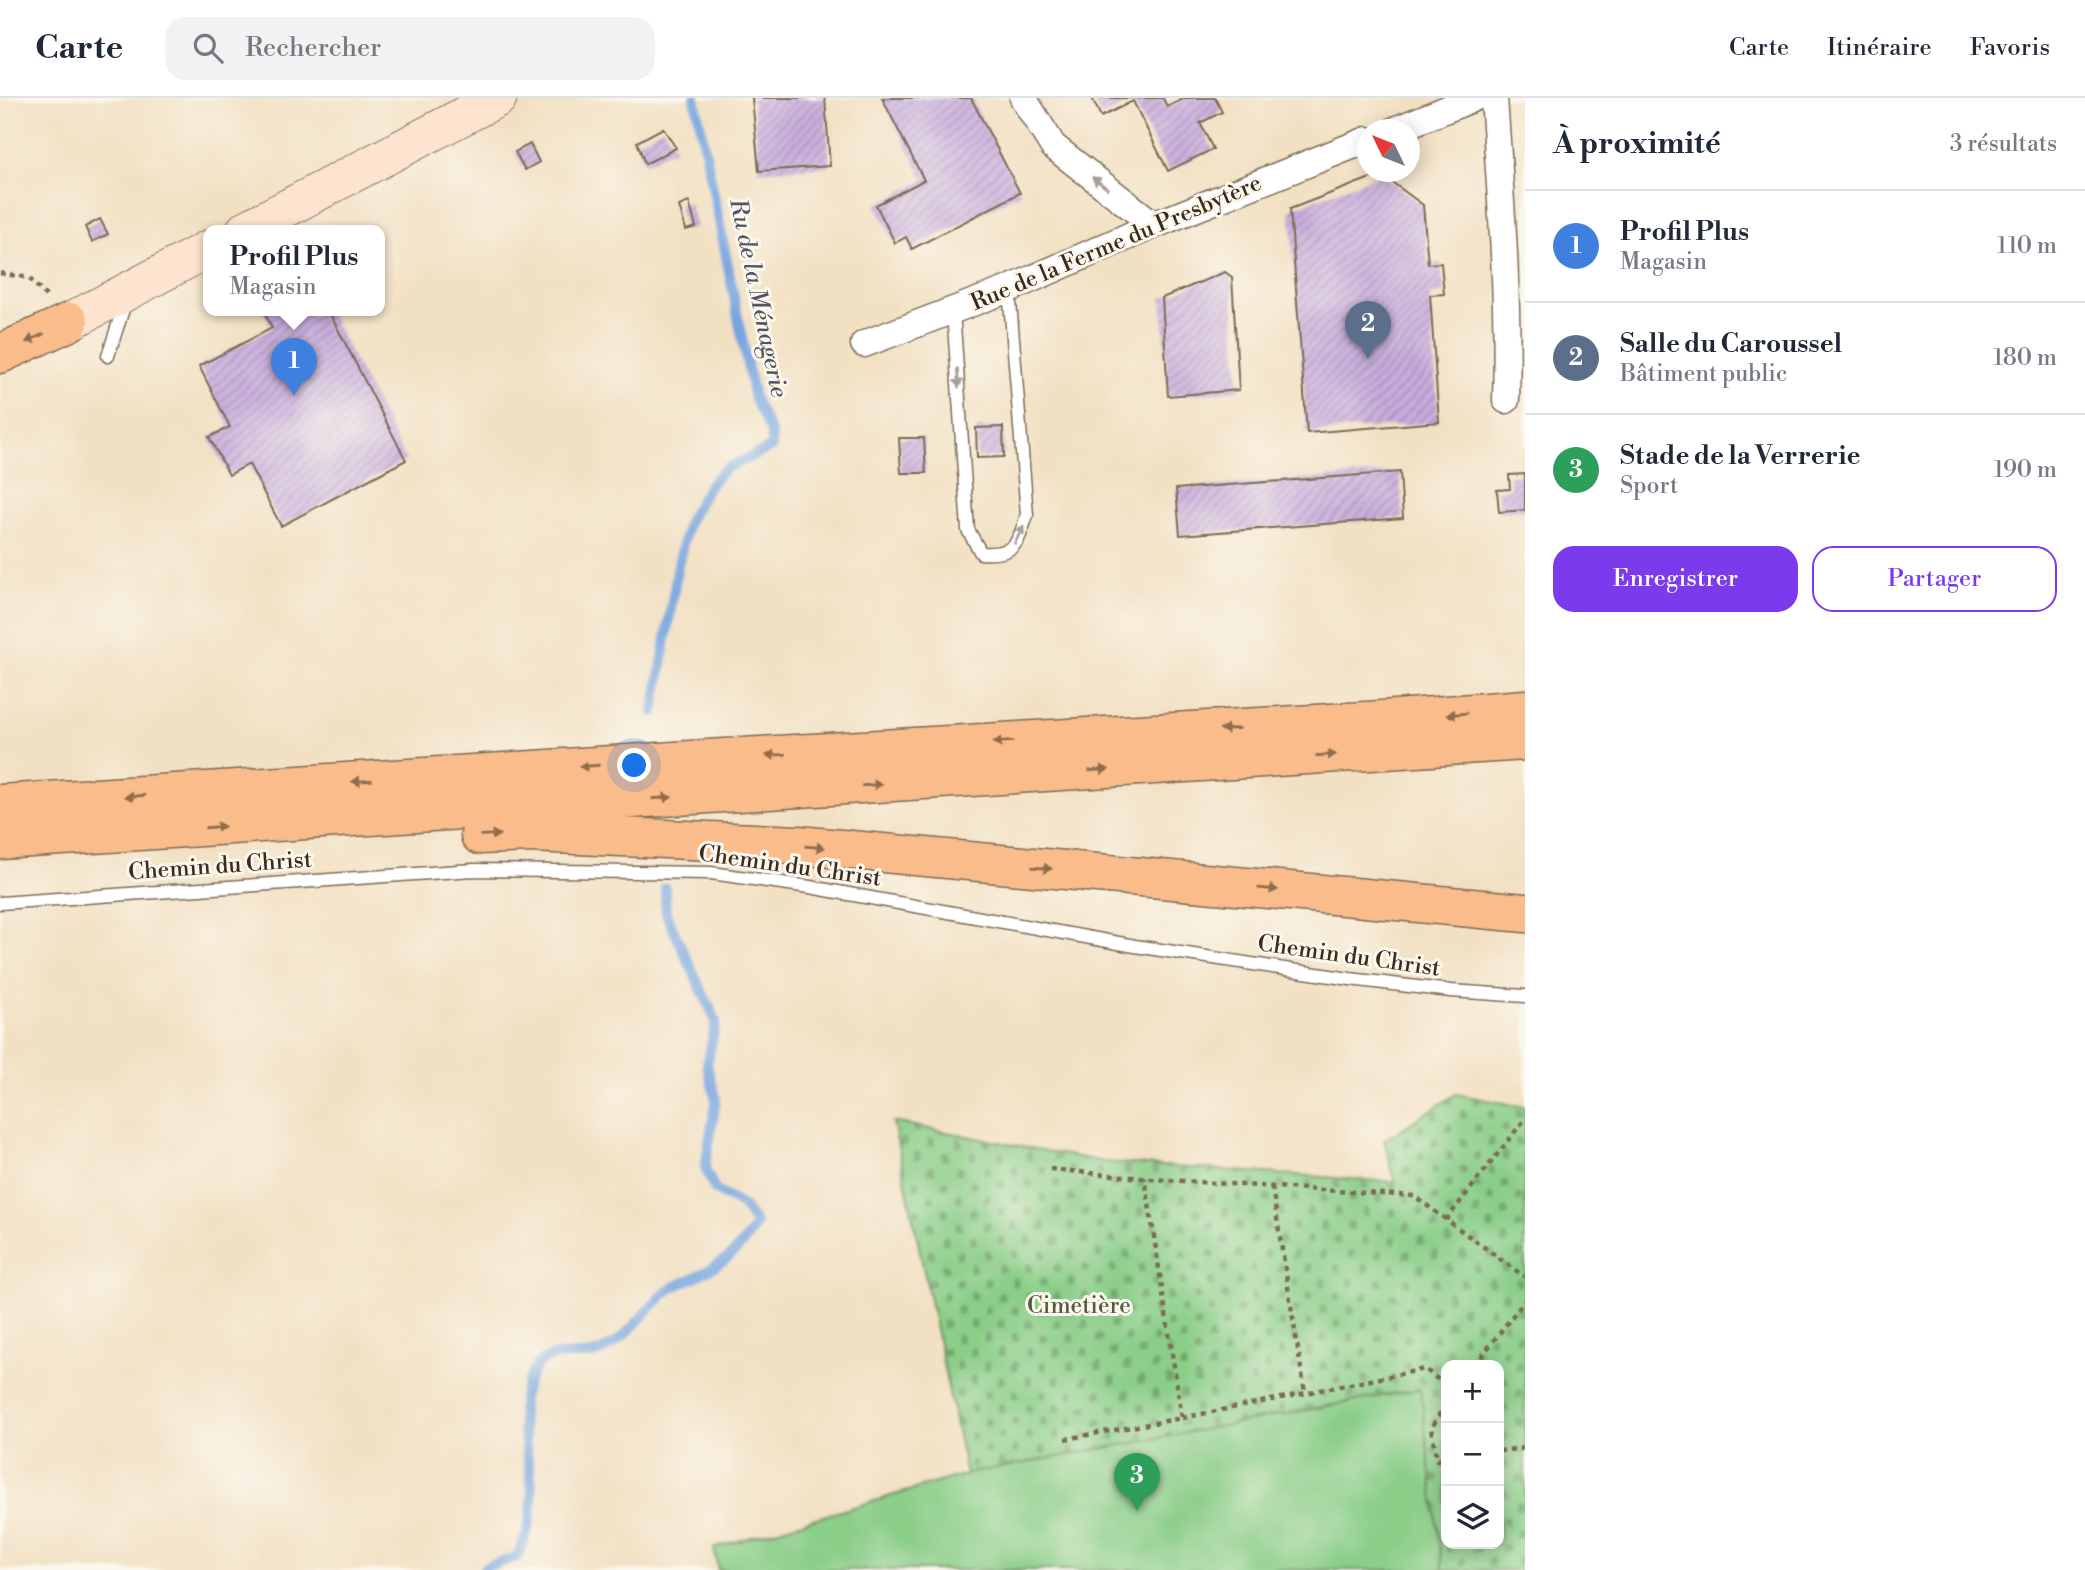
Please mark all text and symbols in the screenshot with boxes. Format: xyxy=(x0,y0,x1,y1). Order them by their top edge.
search box xyxy=(165,17,655,80)
text: Carte xyxy=(35,28,123,69)
icon: search xyxy=(189,29,227,67)
text: Rechercher xyxy=(245,32,381,64)
text: Carte xyxy=(1729,33,1789,63)
text: Itinéraire xyxy=(1827,33,1932,63)
text: Favoris xyxy=(1970,33,2050,63)
north arrow xyxy=(1357,119,1420,182)
text: À proximité xyxy=(1553,125,1721,163)
text: 3 résultats xyxy=(1950,130,2057,158)
street label: Rue de la Ferme du Presbytère xyxy=(966,169,1266,317)
one-way arrow xyxy=(1091,176,1109,191)
water label: Ru de la Ménagerie xyxy=(722,195,794,400)
text: Profil Plus xyxy=(1620,216,1749,248)
popup xyxy=(203,225,385,316)
text: 1 xyxy=(1570,232,1582,260)
text: 110 m xyxy=(1997,232,2057,260)
text: Profil Plus xyxy=(229,241,359,273)
text: Magasin xyxy=(1620,248,1707,276)
text: Magasin xyxy=(229,273,316,301)
pin: 2 xyxy=(1345,301,1391,359)
text: Salle du Caroussel xyxy=(1620,328,1842,360)
one-way arrow xyxy=(25,332,45,344)
pin: 1 xyxy=(271,338,317,396)
text: 2 xyxy=(1569,344,1583,372)
text: 180 m xyxy=(1993,344,2057,372)
text: Bâtiment public xyxy=(1620,360,1787,388)
one-way arrow xyxy=(953,367,964,389)
text: Stade de la Verrerie xyxy=(1620,440,1861,472)
text: 3 xyxy=(1569,456,1583,484)
text: 190 m xyxy=(1994,456,2057,484)
text: Sport xyxy=(1620,472,1678,500)
one-way arrow xyxy=(1013,525,1025,544)
button: Enregistrer xyxy=(1553,546,1798,612)
button: Partager xyxy=(1812,546,2057,612)
one-way arrow xyxy=(1446,709,1468,720)
one-way arrow xyxy=(1219,724,1241,735)
one-way arrow xyxy=(992,737,1014,748)
your location xyxy=(617,748,651,782)
one-way arrow xyxy=(764,750,786,761)
one-way arrow xyxy=(1315,750,1337,761)
one-way arrow xyxy=(578,761,600,772)
one-way arrow xyxy=(1088,764,1110,775)
one-way arrow xyxy=(351,776,373,787)
one-way arrow xyxy=(861,779,883,790)
one-way arrow xyxy=(124,790,146,801)
one-way arrow xyxy=(651,793,673,804)
one-way arrow xyxy=(204,821,226,832)
one-way arrow xyxy=(479,829,501,840)
street label: Chemin du Christ xyxy=(697,839,883,893)
one-way arrow xyxy=(805,842,827,853)
street label: Chemin du Christ xyxy=(127,846,313,886)
one-way arrow xyxy=(1031,863,1053,874)
one-way arrow xyxy=(1258,884,1280,895)
street label: Chemin du Christ xyxy=(1256,929,1442,983)
park label: Cimetière xyxy=(1027,1292,1131,1320)
map controls xyxy=(1441,1360,1504,1549)
button: + xyxy=(1441,1360,1504,1423)
button: − xyxy=(1441,1423,1504,1486)
pin: 3 xyxy=(1114,1453,1160,1511)
button: layers xyxy=(1441,1486,1504,1549)

